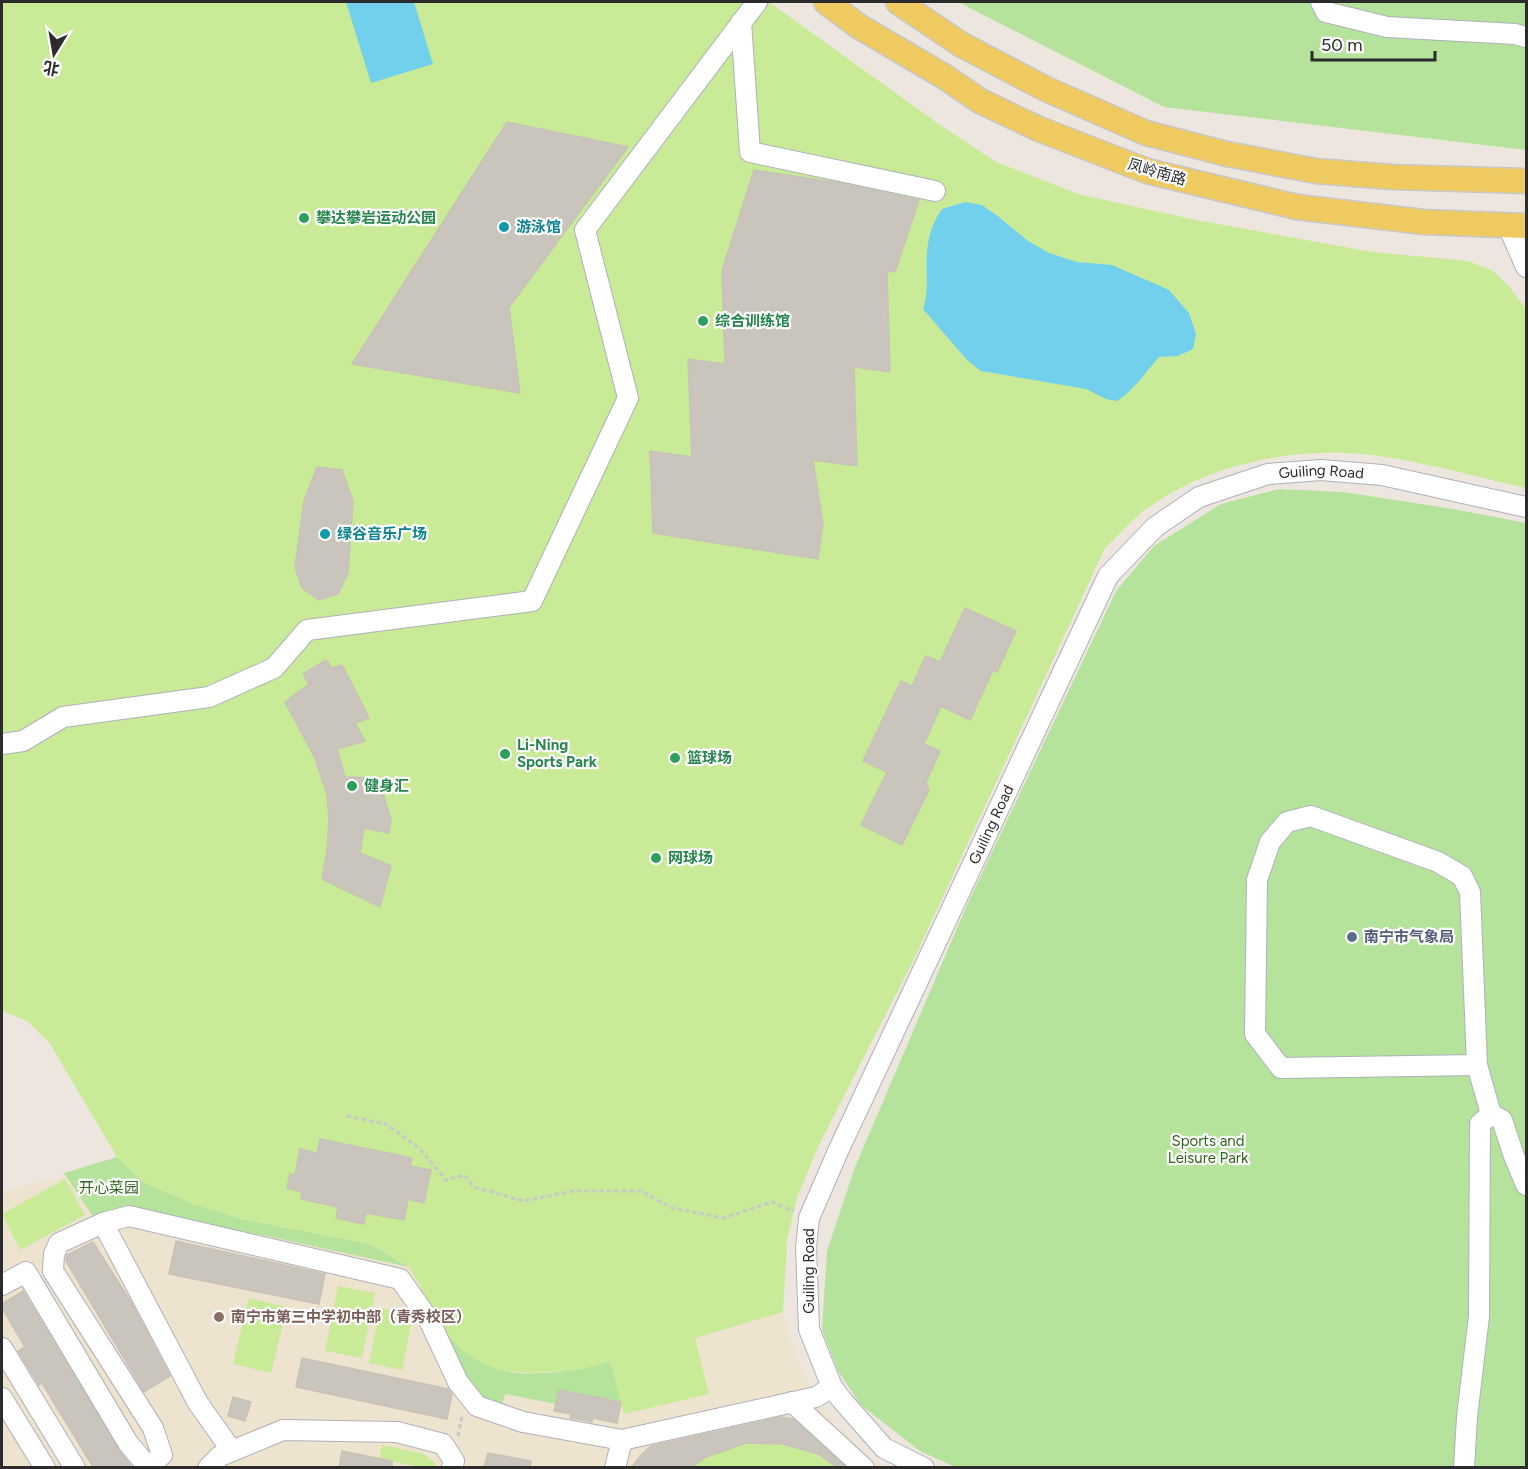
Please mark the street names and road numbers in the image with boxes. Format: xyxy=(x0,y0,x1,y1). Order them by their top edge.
street label: 凤岭南路 xyxy=(1126,155,1188,189)
street label: Guiling Road xyxy=(1278,461,1365,482)
street label: Guiling Road xyxy=(965,782,1018,867)
street label: Guiling Road xyxy=(800,1228,818,1314)

